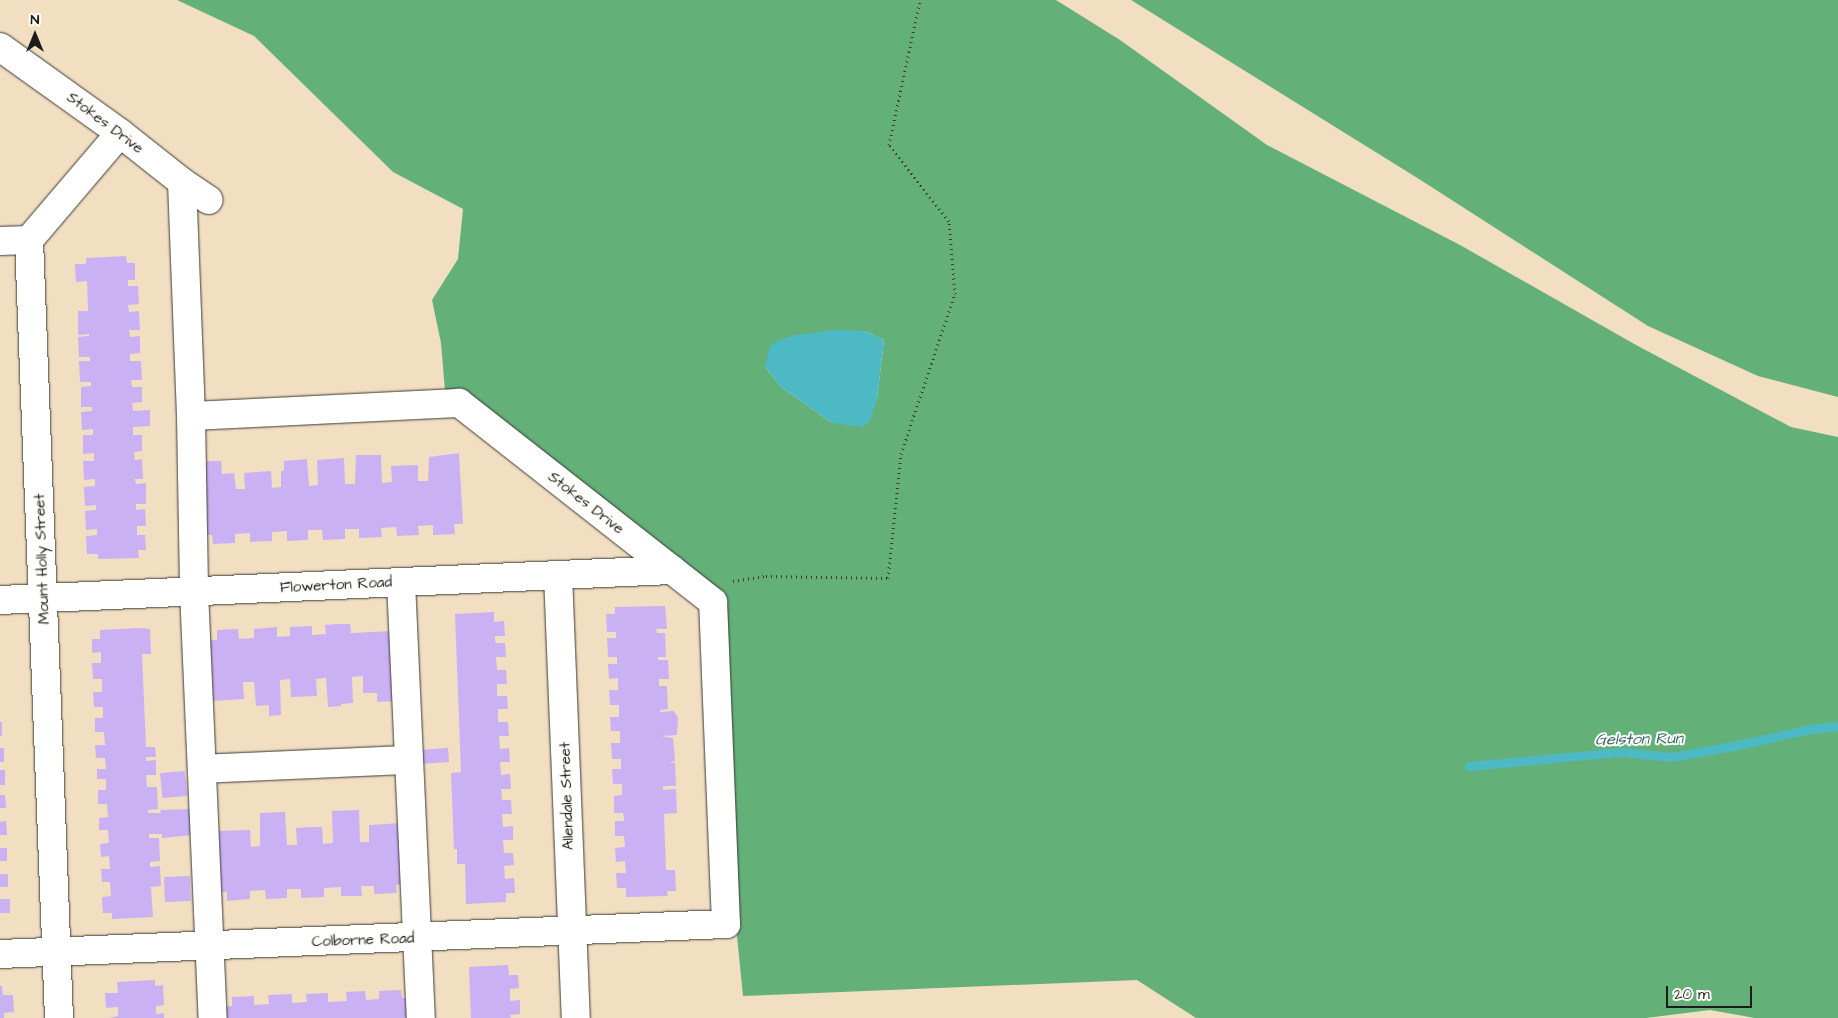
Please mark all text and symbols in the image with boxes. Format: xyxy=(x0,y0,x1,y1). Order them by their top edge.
north arrow xyxy=(10,10,60,60)
text: N xyxy=(31,10,39,30)
street label: Stokes Drive xyxy=(63,88,147,158)
street label: Stokes Drive xyxy=(545,468,627,538)
street label: Mount Holly Street xyxy=(31,493,53,625)
street label: Flowerton Road xyxy=(280,573,392,597)
water label: Gelston Run xyxy=(1595,729,1683,749)
street label: Allendale Street xyxy=(556,742,578,850)
street label: Colborne Road xyxy=(311,929,415,951)
scale bar xyxy=(1668,976,1754,1008)
text: 20 m xyxy=(1674,984,1710,1005)

